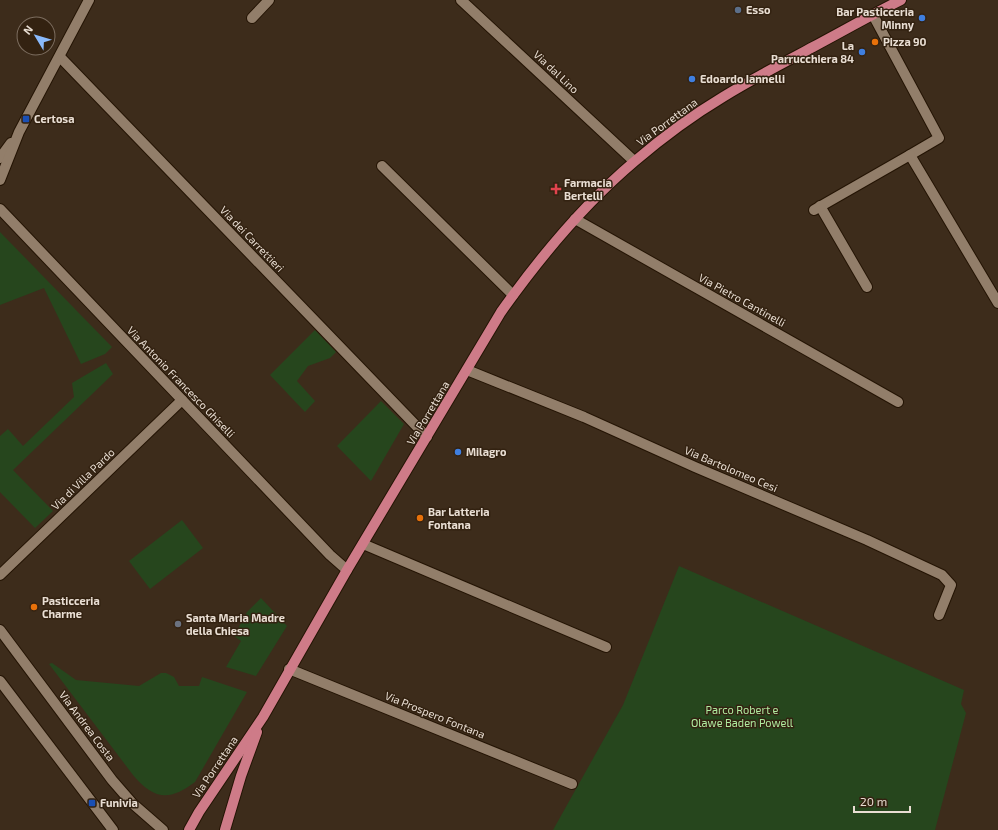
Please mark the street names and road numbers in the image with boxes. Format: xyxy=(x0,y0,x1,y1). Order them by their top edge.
street label: Via dal Lino xyxy=(531,48,582,96)
street label: Via Porrettana xyxy=(634,95,700,148)
street label: Via dei Carrettieri xyxy=(218,203,287,274)
street label: Via Pietro Cantinelli xyxy=(697,270,788,329)
street label: Via Antonio Francesco Ghiselli xyxy=(125,323,238,440)
street label: Via Porrettana xyxy=(403,379,452,447)
street label: Via Bartolomeo Cesi xyxy=(683,443,780,494)
street label: Via di Villa Pardo xyxy=(48,445,117,512)
street label: Via Andrea Costa xyxy=(57,688,118,763)
street label: Via Prospero Fontana xyxy=(383,689,487,741)
street label: Via Porrettana xyxy=(189,733,240,800)

